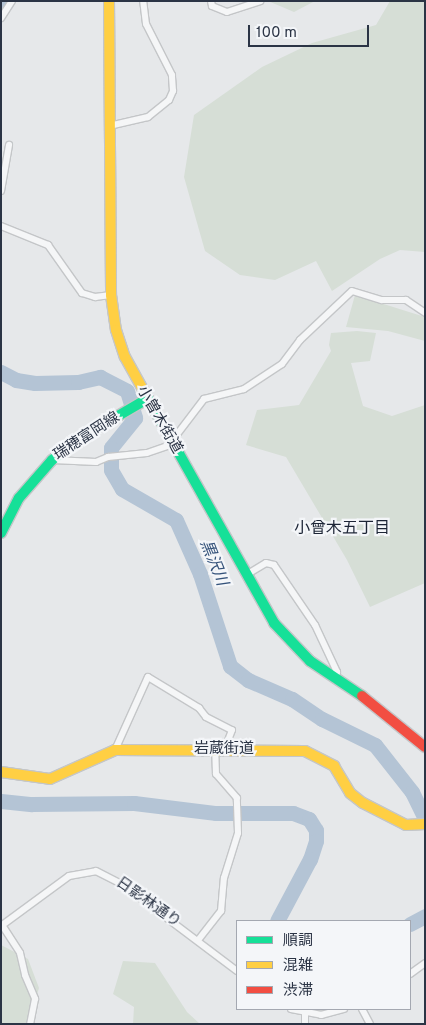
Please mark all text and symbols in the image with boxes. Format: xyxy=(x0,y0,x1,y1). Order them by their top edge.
scale bar xyxy=(251,15,372,47)
text: 100 m xyxy=(256,24,297,43)
street label: 小曽木街道 xyxy=(132,383,186,457)
street label: 瑞穂富岡線 xyxy=(51,409,123,465)
district label: 小曾木五丁目 xyxy=(294,519,390,539)
water label: 黒沢川 xyxy=(195,537,231,589)
street label: 岩蔵街道 xyxy=(194,741,254,759)
street label: 日影林通り xyxy=(112,874,184,932)
legend xyxy=(236,920,411,1010)
text: 順調 xyxy=(283,932,313,951)
text: 混雑 xyxy=(283,957,313,976)
text: 渋滞 xyxy=(283,982,313,1001)

